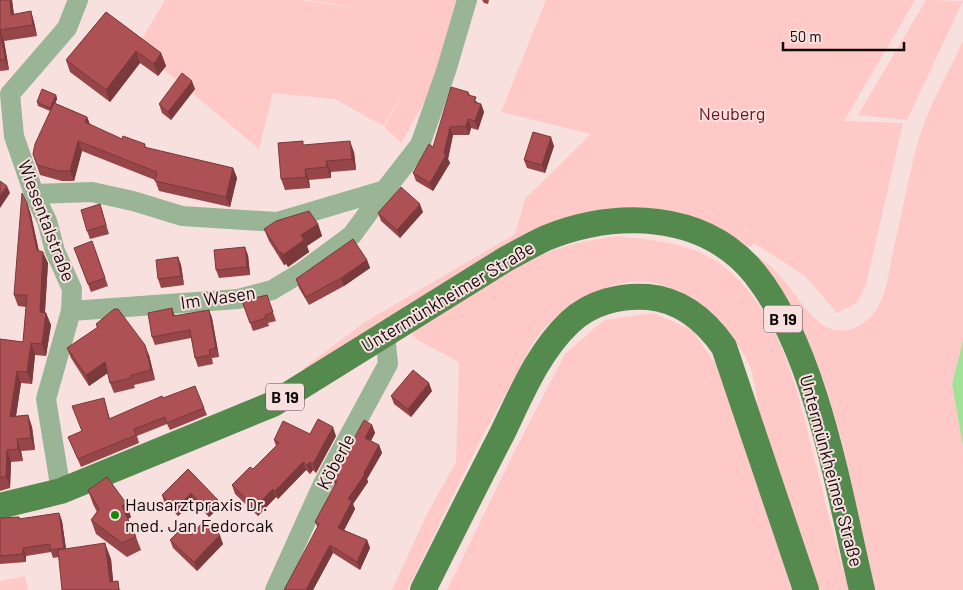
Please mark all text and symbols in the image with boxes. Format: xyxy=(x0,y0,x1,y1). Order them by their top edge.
scale bar xyxy=(783,20,904,52)
text: 50 m xyxy=(790,27,822,45)
park label: Neuberg xyxy=(699,102,765,124)
street label: Wiesentalstraße xyxy=(14,157,80,284)
street label: Untermünkheimer Straße xyxy=(357,236,538,356)
street label: Im Wasen xyxy=(179,281,257,313)
road number: B 19 xyxy=(764,306,802,332)
street label: Untermünkheimer Straße xyxy=(796,372,868,569)
road number: B 19 xyxy=(266,384,304,411)
street label: Köberle xyxy=(311,430,359,493)
place label: Hausarztpraxis Dr. med. Jan Fedorcak xyxy=(125,493,273,536)
marker: Hausarztpraxis Dr. med. Jan Fedorcak xyxy=(109,509,121,521)

